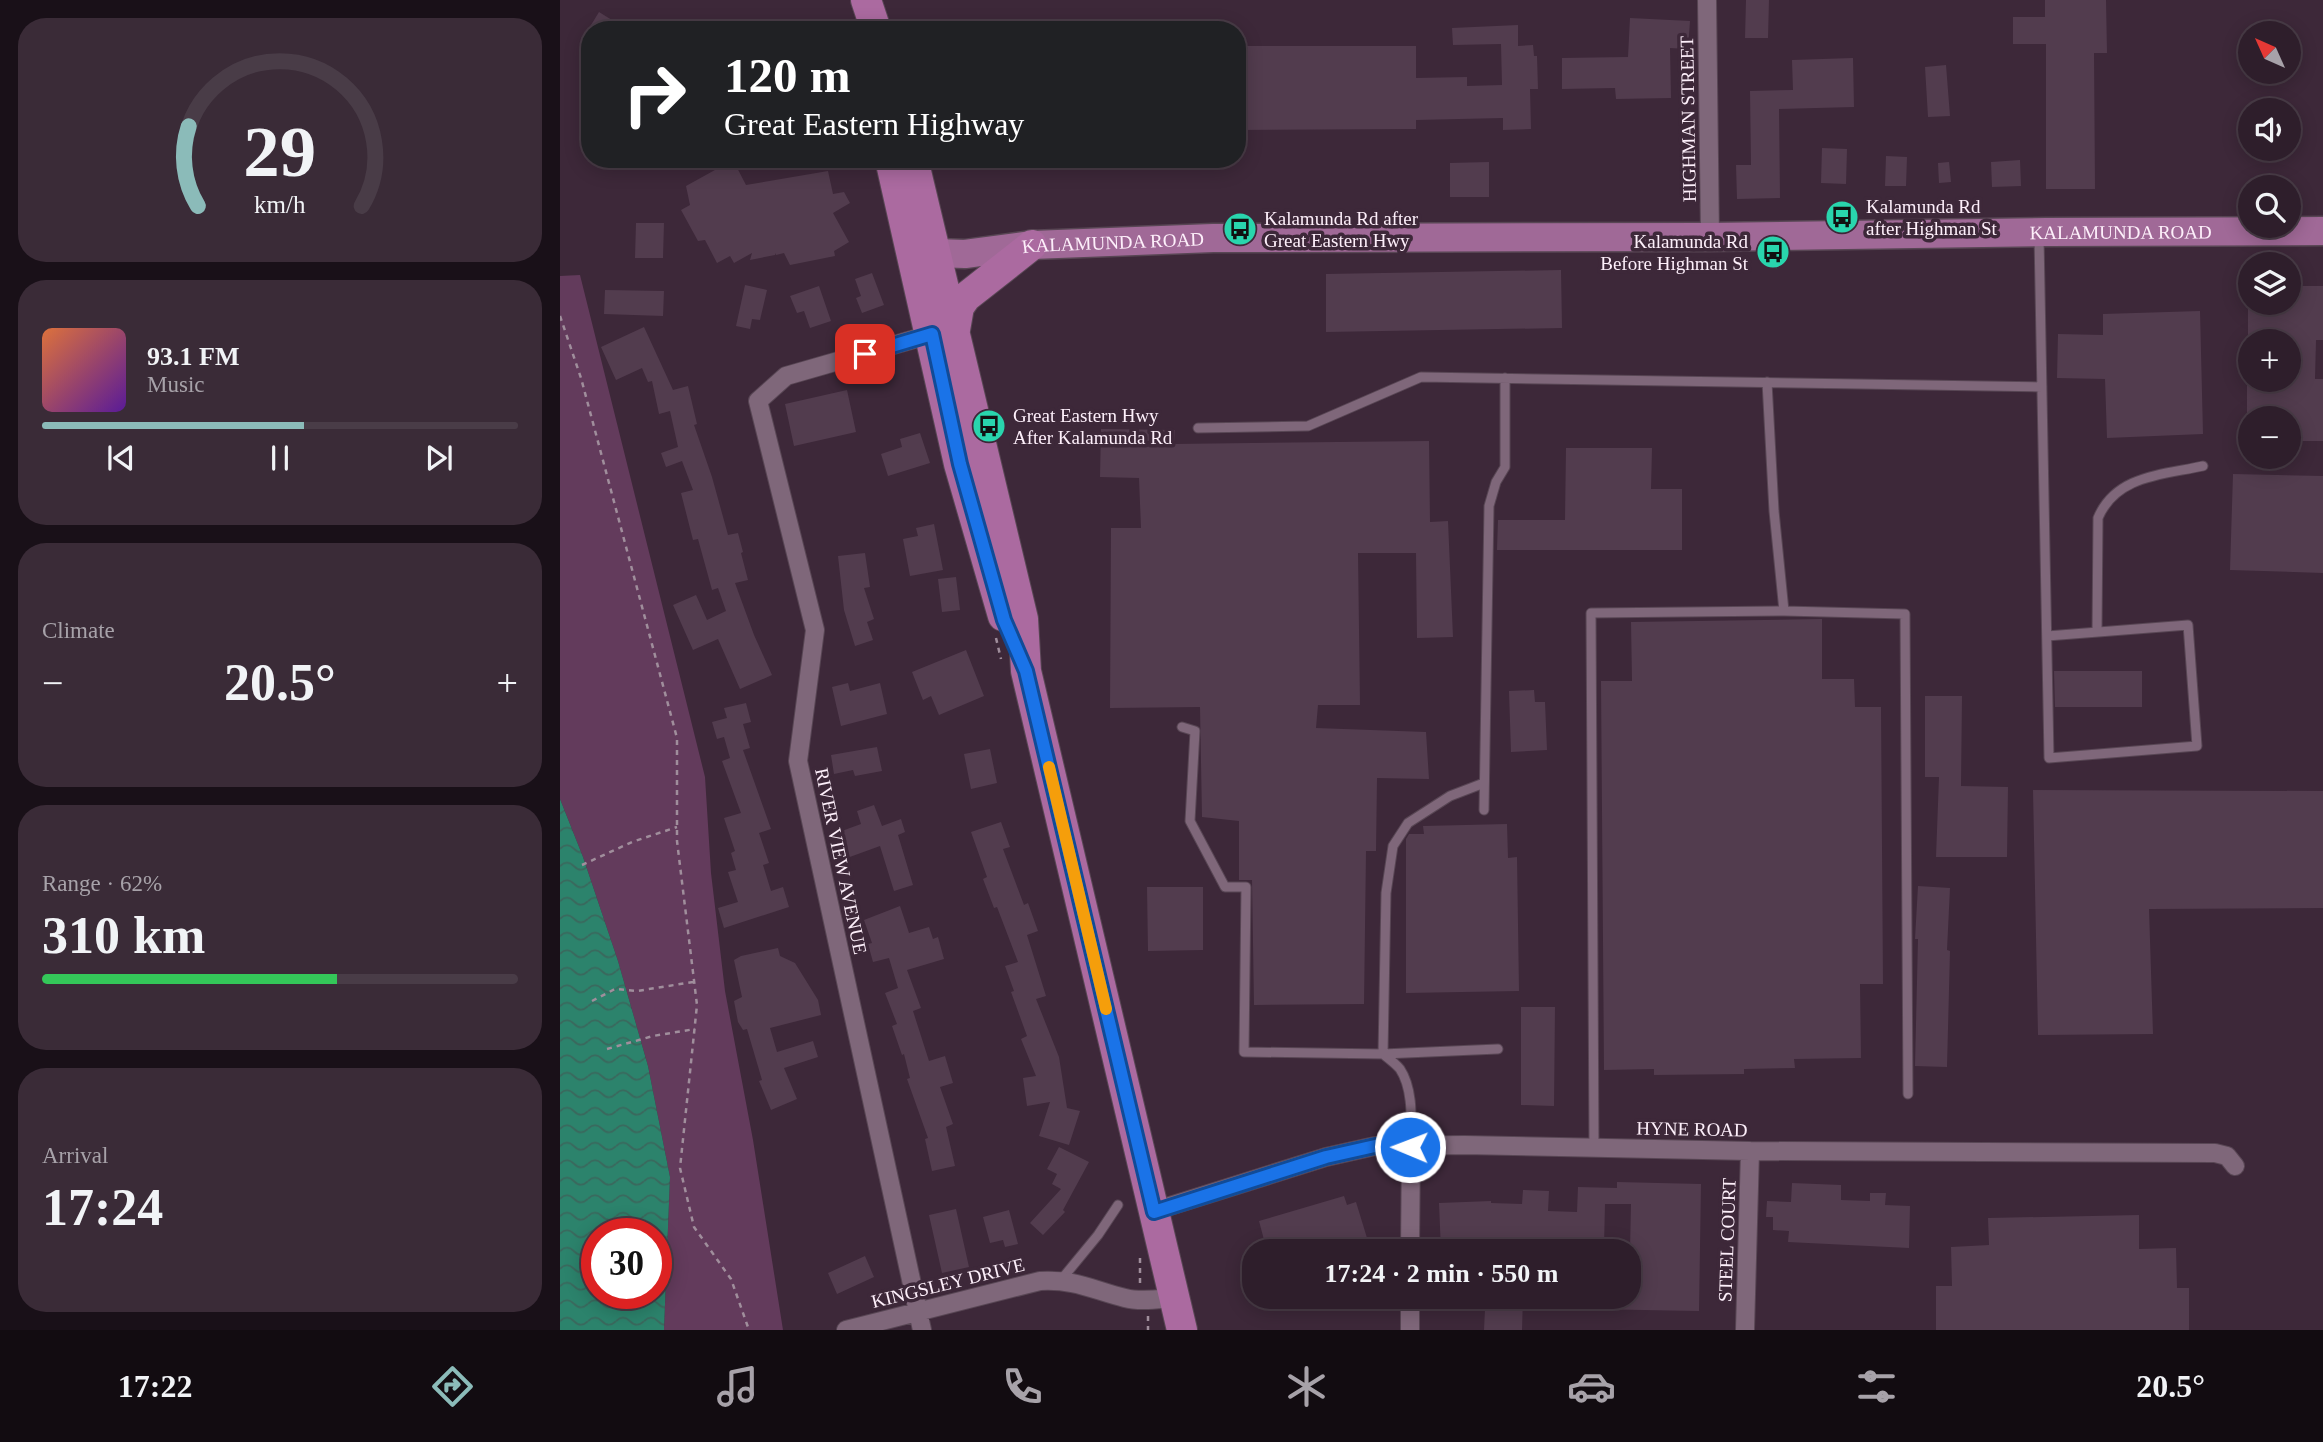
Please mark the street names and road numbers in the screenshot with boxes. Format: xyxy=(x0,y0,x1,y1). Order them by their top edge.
street label: HIGHMAN STREET xyxy=(1676,35,1700,202)
street label: KALAMUNDA ROAD xyxy=(2029,221,2212,243)
street label: KALAMUNDA ROAD xyxy=(1020,228,1204,257)
street label: RIVER VIEW AVENUE xyxy=(811,766,871,956)
street label: HYNE ROAD xyxy=(1636,1118,1748,1140)
street label: STEEL COURT xyxy=(1714,1177,1740,1302)
street label: KINGSLEY DRIVE xyxy=(869,1254,1027,1312)

